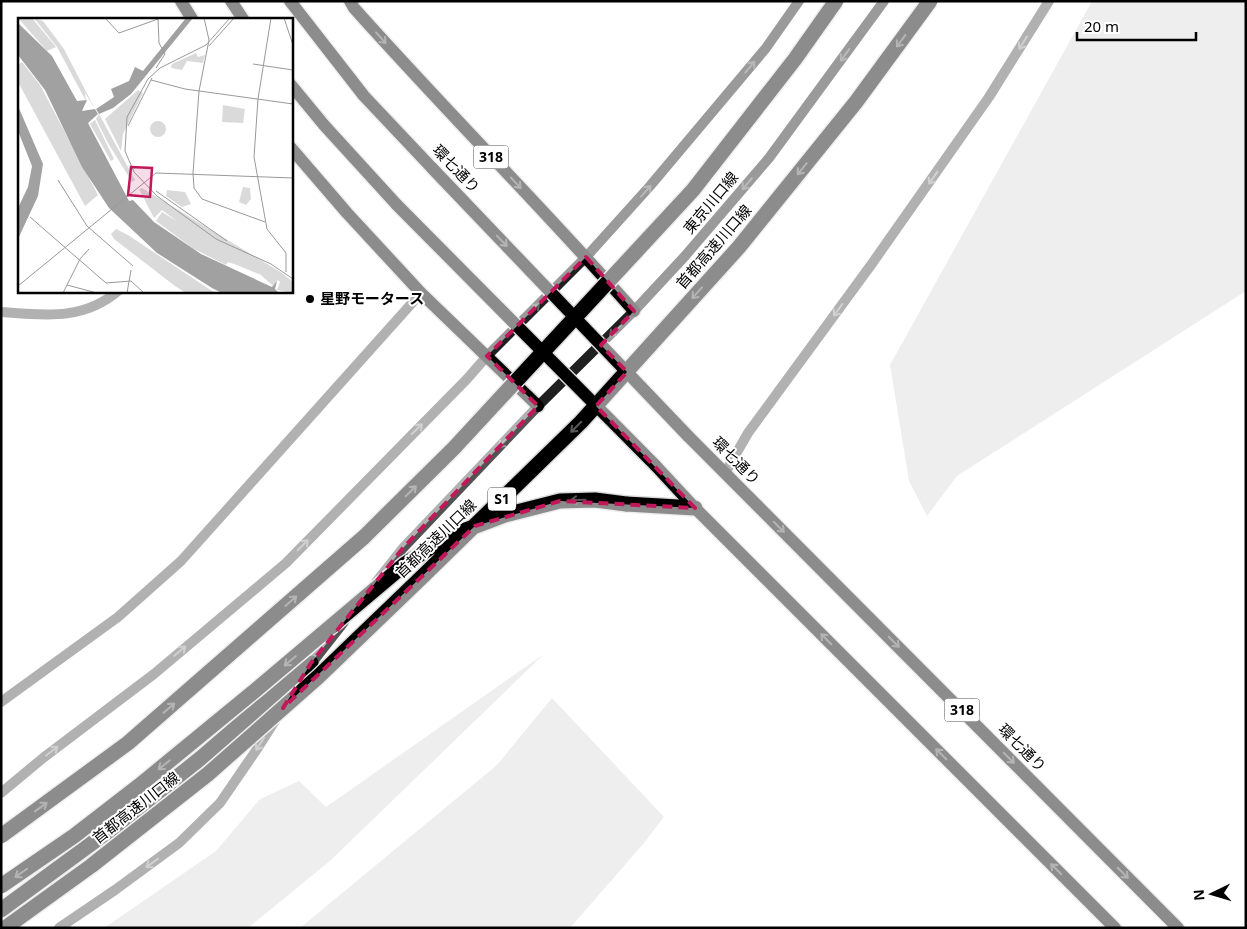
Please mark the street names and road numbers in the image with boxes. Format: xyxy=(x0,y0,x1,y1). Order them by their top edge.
street label: 環七通り xyxy=(429,140,485,197)
road number: 318 xyxy=(474,146,508,168)
street label: 東京川口線 xyxy=(678,167,742,238)
street label: 首都高速川口線 xyxy=(671,200,755,293)
street label: 環七通り xyxy=(708,432,765,489)
road number: S1 xyxy=(488,488,516,510)
street label: 首都高速川口線 xyxy=(391,495,480,582)
road number: 318 xyxy=(944,698,980,722)
street label: 環七通り xyxy=(994,719,1051,776)
street label: 首都高速川口線 xyxy=(88,767,183,847)

